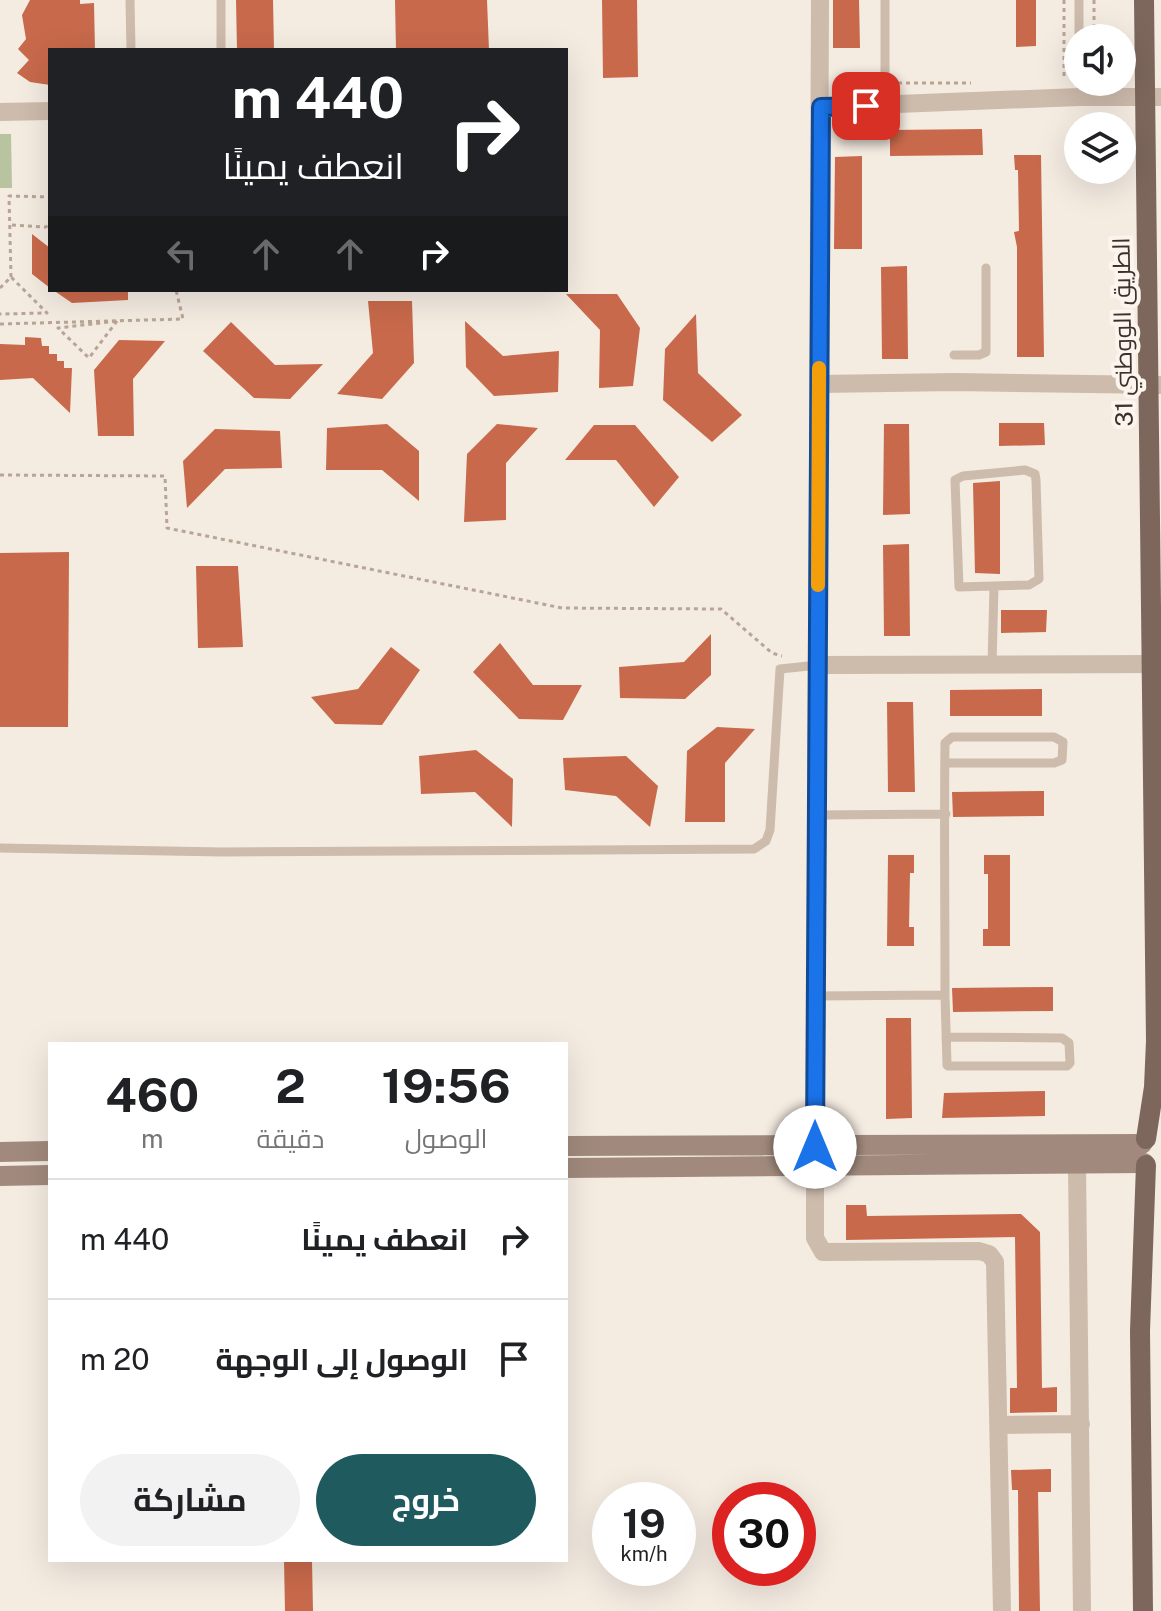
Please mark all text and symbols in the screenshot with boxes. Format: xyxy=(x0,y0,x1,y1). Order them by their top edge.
map controls xyxy=(1064,24,1136,184)
button: sound xyxy=(1064,24,1136,96)
text: 440 m xyxy=(232,65,404,131)
pin xyxy=(832,72,900,140)
icon: right xyxy=(432,80,536,184)
icon: arrive xyxy=(844,84,888,128)
button: layers xyxy=(1064,112,1136,184)
text: انعطف يمينًا xyxy=(222,145,404,187)
icon: left xyxy=(160,232,204,276)
icon: ahead xyxy=(244,232,288,276)
icon: ahead xyxy=(328,232,372,276)
icon: right xyxy=(412,232,456,276)
street label: الطريق الووطني 31 xyxy=(1106,237,1144,427)
text: 2 xyxy=(275,1057,306,1114)
text: 19:56 xyxy=(382,1057,511,1114)
text: 460 xyxy=(105,1066,199,1123)
position arrow xyxy=(773,1105,857,1189)
text: m xyxy=(141,1123,164,1154)
text: دقيقة xyxy=(257,1123,324,1154)
text: الوصول xyxy=(405,1123,488,1154)
icon: right xyxy=(492,1217,536,1261)
text: 440 m xyxy=(80,1221,169,1257)
text: انعطف يمينًا xyxy=(301,1221,468,1257)
icon: arrive xyxy=(492,1337,536,1381)
text: 20 m xyxy=(80,1341,150,1377)
text: الوصول إلى الوجهة xyxy=(215,1341,468,1377)
button: مشاركة xyxy=(80,1454,300,1546)
button: خروج xyxy=(316,1454,536,1546)
speed limit sign: 30 xyxy=(712,1482,816,1586)
text: 19 xyxy=(622,1500,666,1547)
text: km/h xyxy=(620,1542,668,1566)

